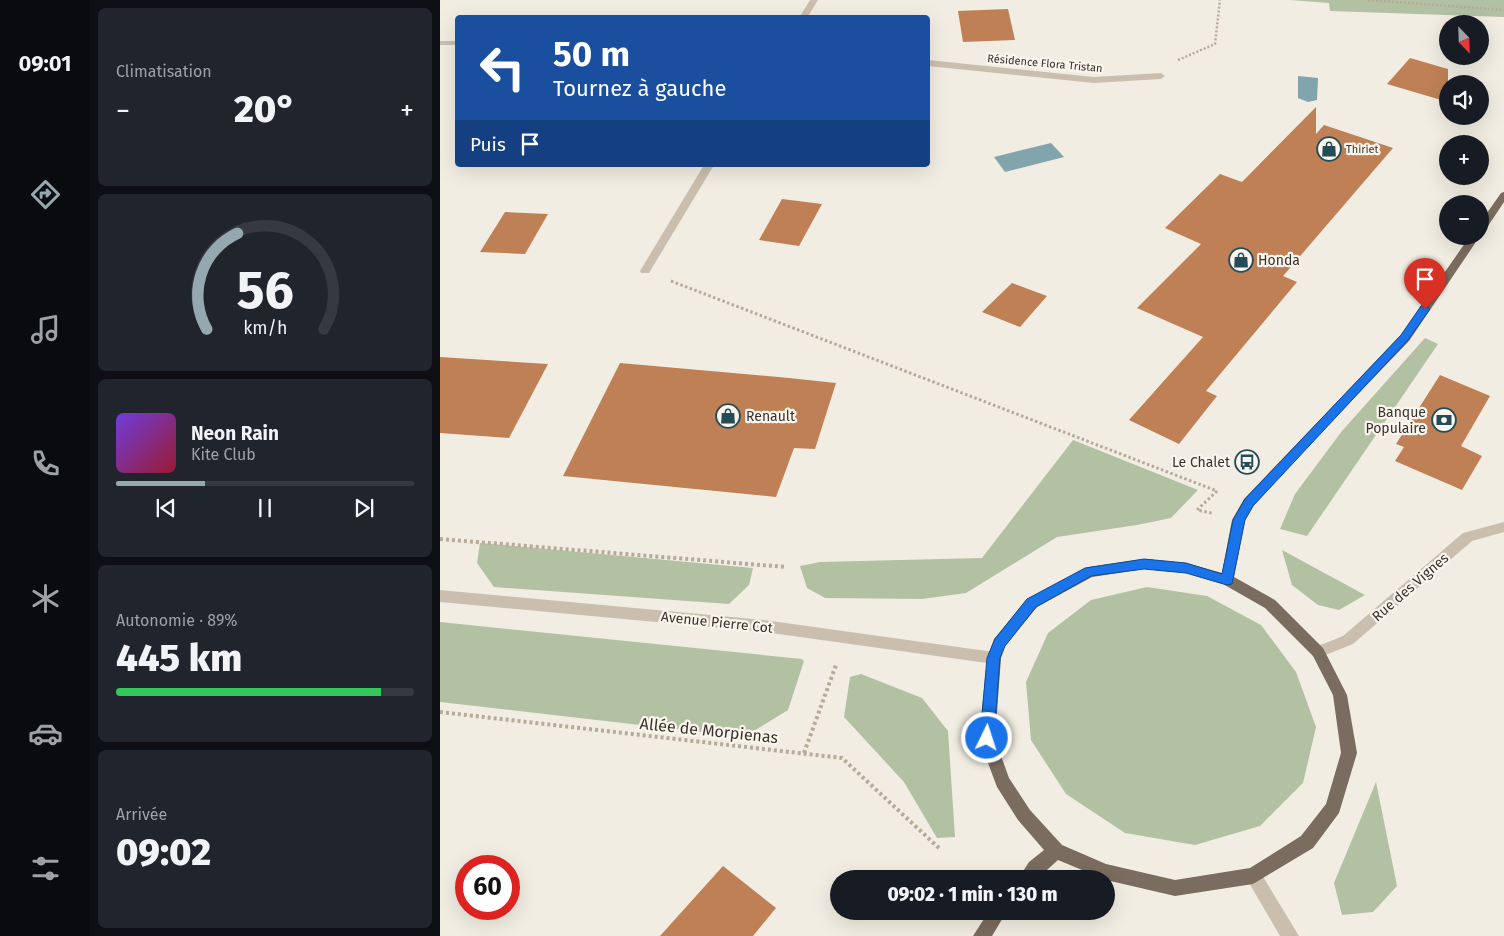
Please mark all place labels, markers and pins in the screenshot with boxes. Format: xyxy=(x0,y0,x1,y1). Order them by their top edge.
shop icon: Thiriet xyxy=(1316,136,1342,162)
place label: Thiriet xyxy=(1346,143,1379,156)
shop icon: Honda xyxy=(1228,247,1254,273)
place label: Honda xyxy=(1258,252,1300,269)
pin xyxy=(1404,258,1446,309)
shop icon: Renault xyxy=(715,403,741,429)
place label: Banque Populaire xyxy=(1365,404,1426,437)
bank icon: Banque Populaire xyxy=(1431,407,1457,433)
place label: Renault xyxy=(746,408,796,425)
bus stop icon: Le Chalet xyxy=(1234,449,1260,475)
place label: Le Chalet xyxy=(1172,454,1231,471)

